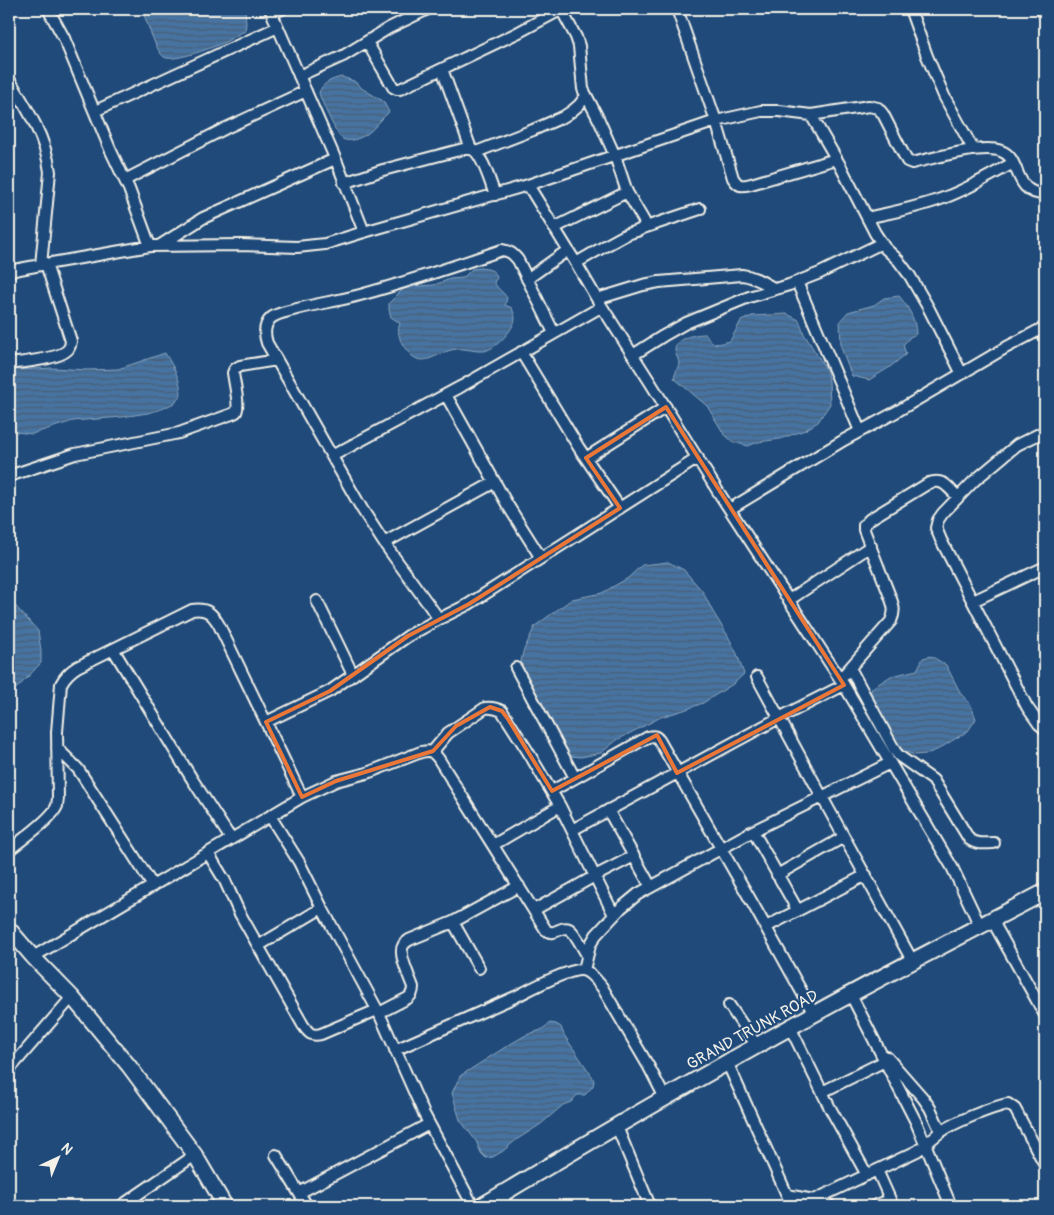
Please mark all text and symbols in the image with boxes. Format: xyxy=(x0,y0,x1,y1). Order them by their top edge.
street label: GRAND TRUNK ROAD xyxy=(683,985,822,1074)
north arrow xyxy=(32,1132,82,1182)
text: N xyxy=(57,1140,76,1158)

